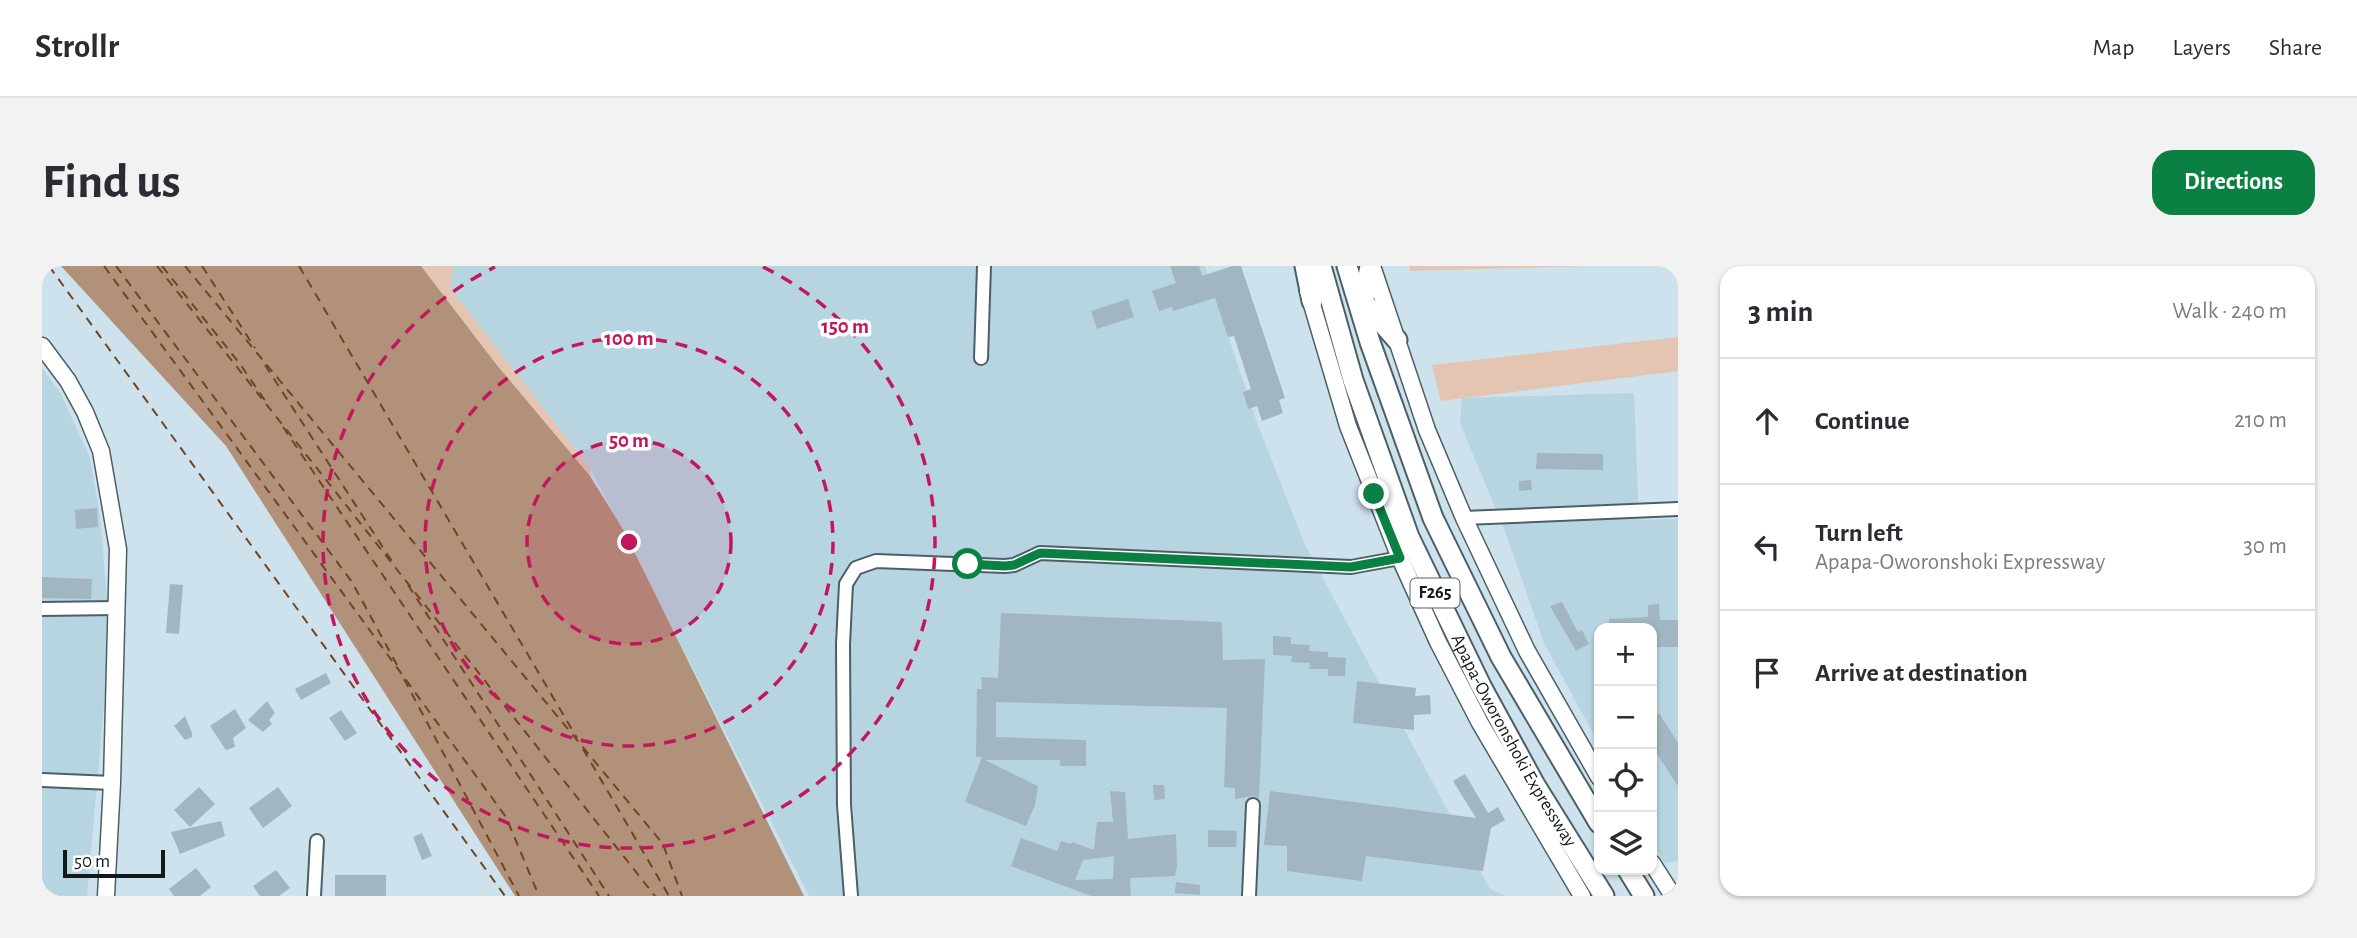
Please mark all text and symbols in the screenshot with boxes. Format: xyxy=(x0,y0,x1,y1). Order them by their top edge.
text: Strollr xyxy=(35,31,119,64)
text: Map xyxy=(2092,36,2134,60)
text: Layers xyxy=(2172,36,2231,60)
text: Share xyxy=(2269,36,2322,60)
button: Directions xyxy=(2152,150,2315,215)
text: Find us xyxy=(42,158,181,207)
text: 3 min xyxy=(1748,297,1813,327)
text: Walk · 240 m xyxy=(2172,300,2287,323)
text: 150 m xyxy=(821,316,869,337)
text: 100 m xyxy=(604,328,654,349)
icon: ahead xyxy=(1748,402,1786,440)
text: Continue xyxy=(1815,408,1910,434)
text: 210 m xyxy=(2234,409,2287,432)
text: 50 m xyxy=(609,430,649,451)
route end xyxy=(1358,478,1389,509)
text: Turn left xyxy=(1815,520,1903,546)
icon: left xyxy=(1748,528,1786,566)
centre of rings xyxy=(617,530,641,554)
text: 30 m xyxy=(2243,535,2287,558)
route start xyxy=(952,548,983,579)
text: Apapa-Oworonshoki Expressway xyxy=(1815,551,2105,574)
road number: F265 xyxy=(1410,578,1460,608)
map controls xyxy=(1594,623,1657,875)
button: + xyxy=(1594,623,1657,686)
street label: Apapa-Oworonshoki Expressway xyxy=(1448,631,1580,850)
icon: arrive xyxy=(1748,654,1786,692)
text: Arrive at destination xyxy=(1815,660,2028,686)
button: − xyxy=(1594,686,1657,749)
button: locate xyxy=(1594,749,1657,812)
button: layers xyxy=(1594,812,1657,875)
scale bar xyxy=(63,847,164,879)
text: 50 m xyxy=(74,852,110,871)

